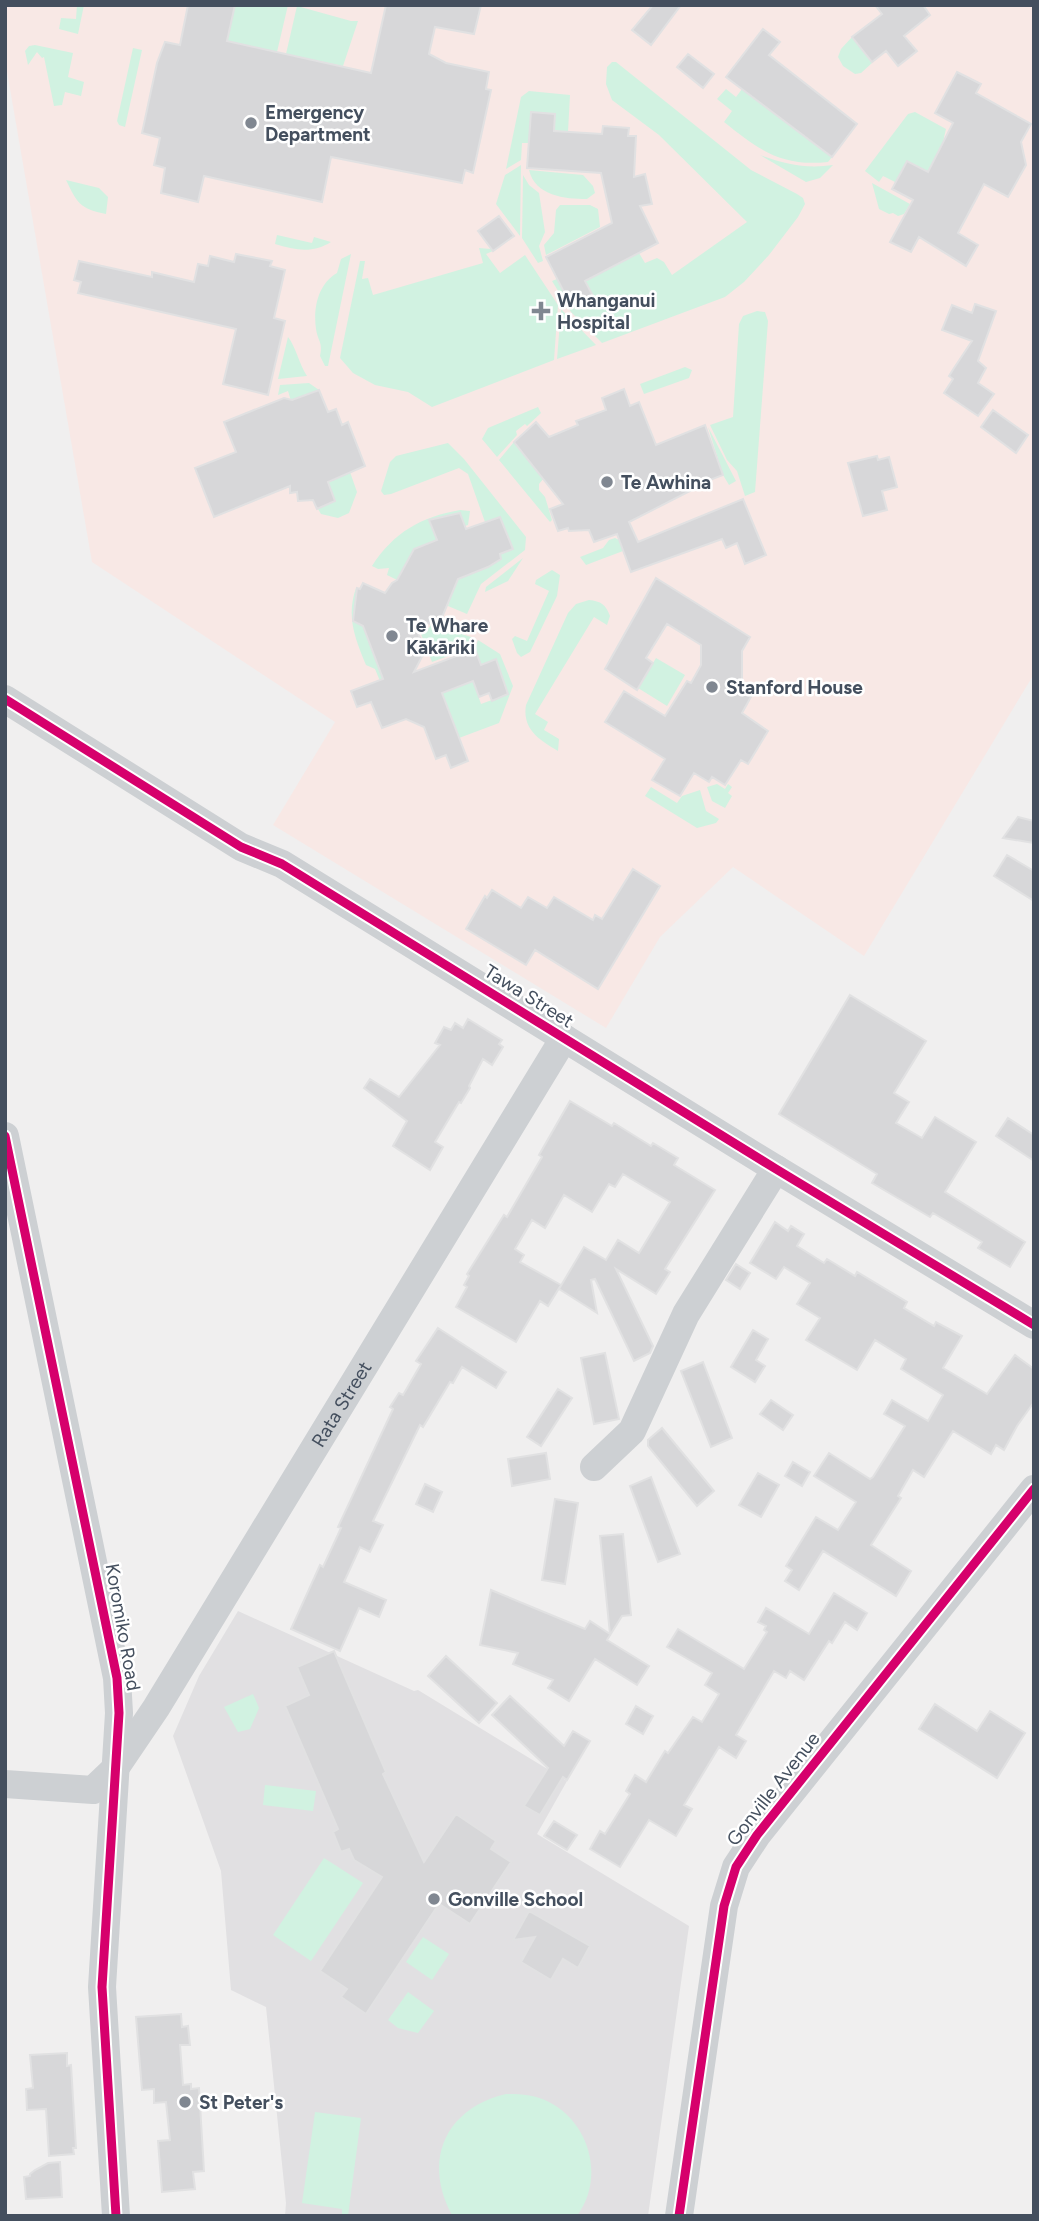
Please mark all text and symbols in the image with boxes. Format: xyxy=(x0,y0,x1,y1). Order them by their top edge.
place label: Emergency Department xyxy=(265,101,371,146)
marker: Emergency Department xyxy=(243,115,259,131)
place label: Whanganui Hospital xyxy=(557,289,656,334)
marker: Whanganui Hospital xyxy=(531,301,551,321)
place label: Te Awhina xyxy=(621,471,711,494)
marker: Te Awhina xyxy=(599,474,615,490)
place label: Te Whare Kākāriki xyxy=(406,614,489,659)
marker: Te Whare Kākāriki xyxy=(384,628,400,644)
place label: Stanford House xyxy=(726,676,863,699)
marker: Stanford House xyxy=(704,679,720,695)
street label: Tawa Street xyxy=(480,959,578,1033)
street label: Rata Street xyxy=(306,1357,376,1451)
street label: Koromiko Road xyxy=(100,1562,146,1692)
street label: Gonville Avenue xyxy=(721,1728,825,1850)
place label: Gonville School xyxy=(448,1888,583,1911)
marker: Gonville School xyxy=(426,1891,442,1907)
place label: St Peter's xyxy=(199,2091,283,2114)
marker: St Peter's xyxy=(177,2094,193,2110)

